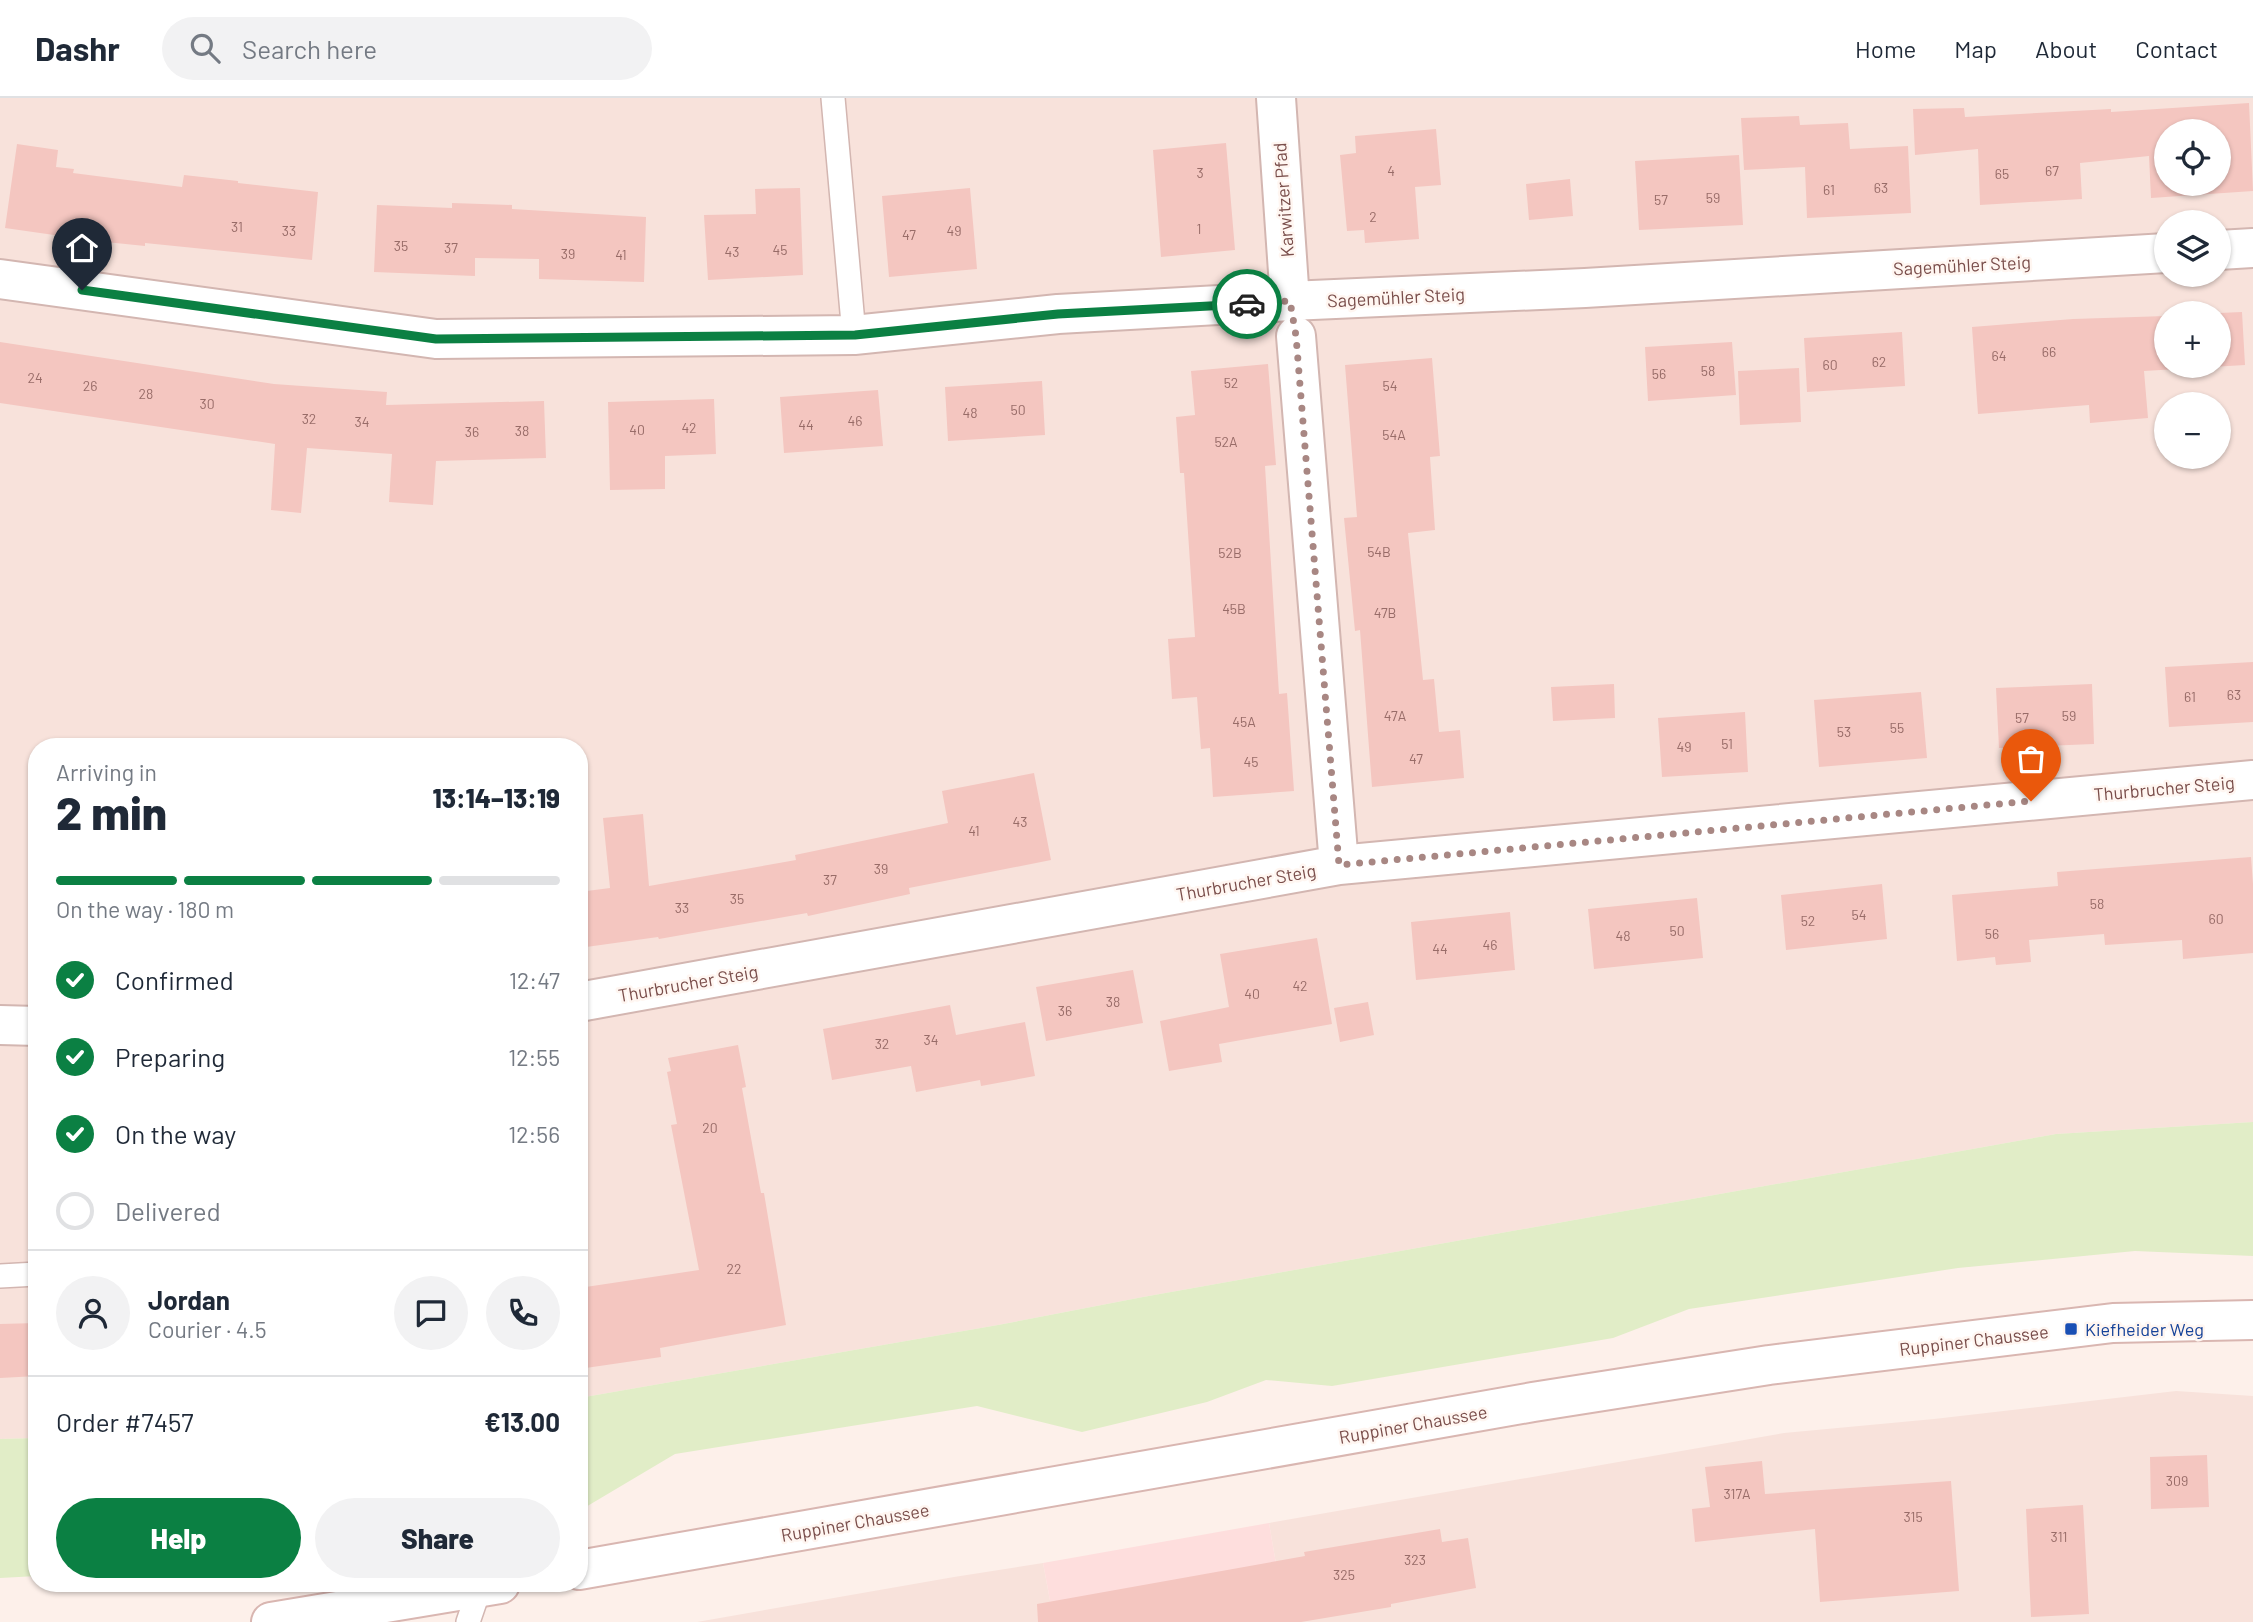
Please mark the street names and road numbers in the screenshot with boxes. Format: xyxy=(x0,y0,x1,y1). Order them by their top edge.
street label: Karwitzer Pfad xyxy=(1268,142,1298,258)
street label: Sagemühler Steig xyxy=(1893,250,2031,280)
street label: Sagemühler Steig xyxy=(1327,282,1465,312)
street label: Thurbrucher Steig xyxy=(2093,771,2235,805)
street label: Thurbrucher Steig xyxy=(1174,859,1318,905)
street label: Thurbrucher Steig xyxy=(616,960,760,1006)
street label: Ruppiner Chaussee xyxy=(1898,1320,2050,1360)
street label: Ruppiner Chaussee xyxy=(1337,1400,1489,1448)
street label: Ruppiner Chaussee xyxy=(779,1498,931,1546)

